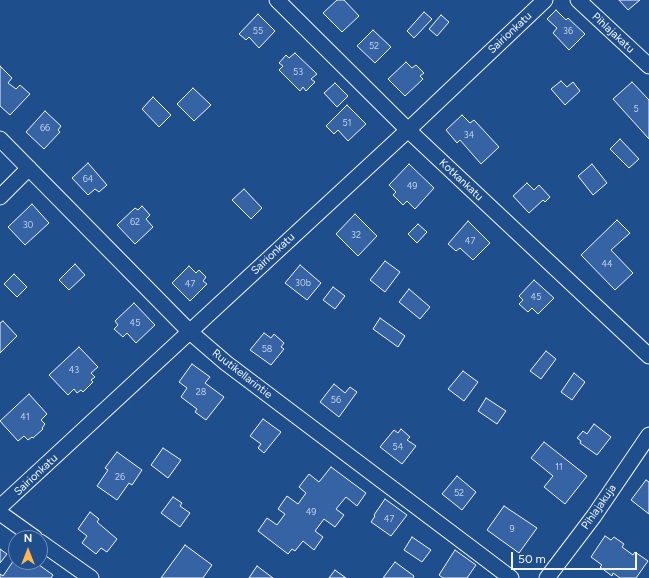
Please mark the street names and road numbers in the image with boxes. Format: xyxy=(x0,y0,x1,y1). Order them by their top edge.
street label: Sairionkatu xyxy=(485,9,535,57)
street label: Pihlajakatu xyxy=(589,10,637,56)
street label: Kotkankatu xyxy=(436,156,486,204)
street label: Sairionkatu xyxy=(248,230,298,278)
street label: Ruutikellarintie xyxy=(209,346,275,402)
street label: Sairionkatu xyxy=(11,451,61,499)
street label: Pihlajakuja xyxy=(579,482,619,532)

